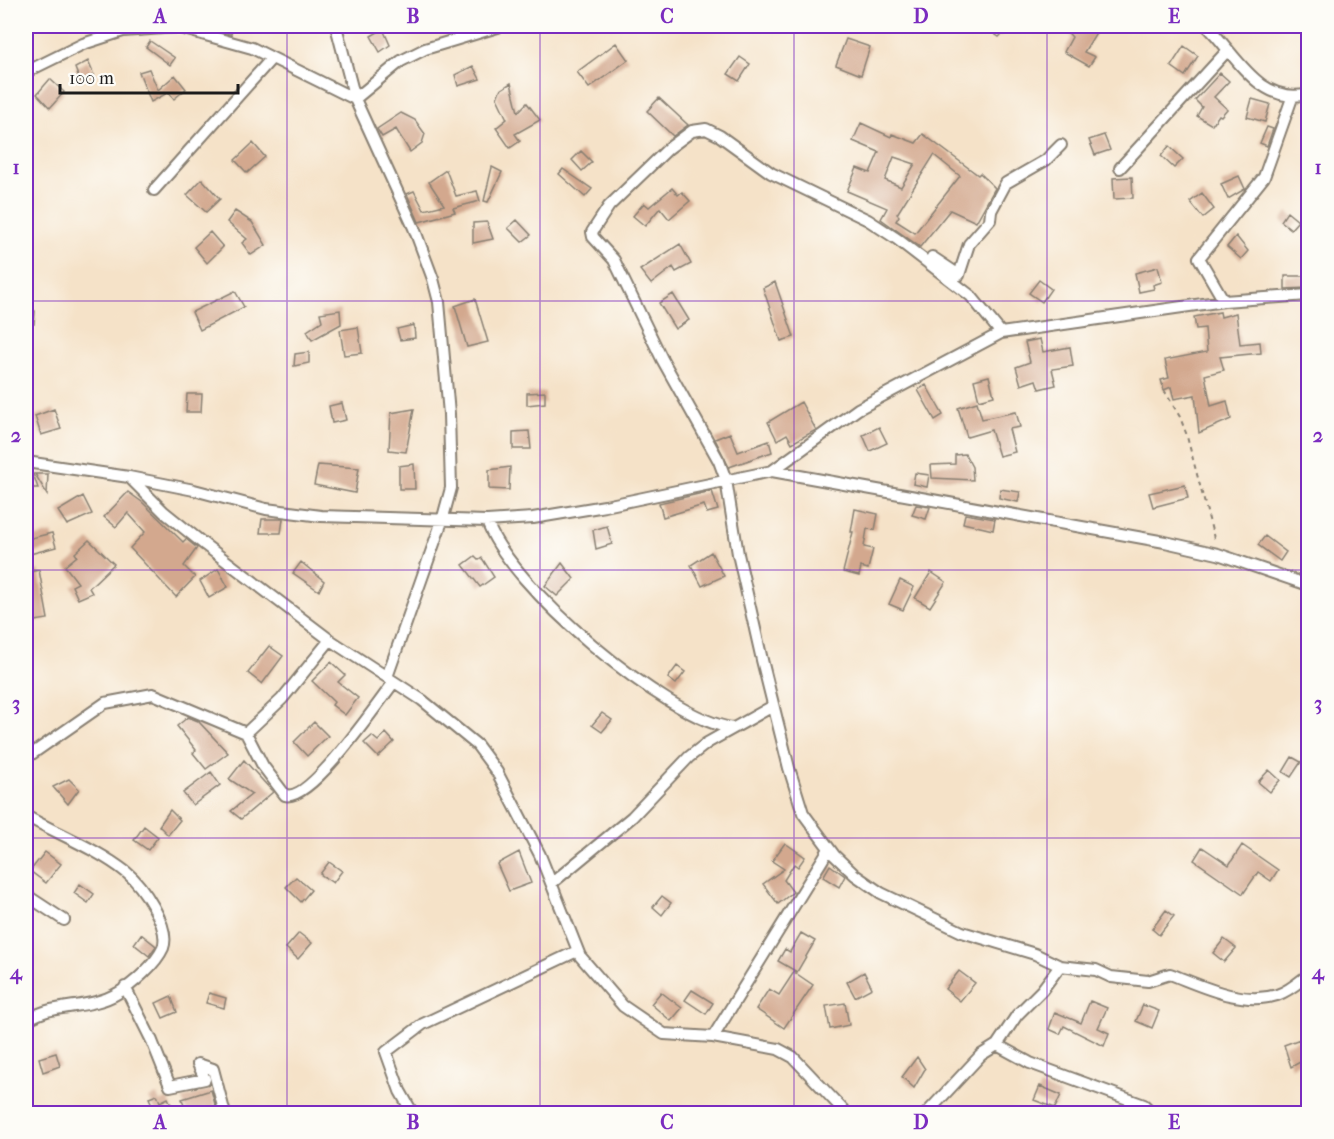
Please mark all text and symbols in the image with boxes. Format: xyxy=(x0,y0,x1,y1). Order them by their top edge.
text: A xyxy=(152,5,168,28)
text: B xyxy=(406,5,420,28)
text: C xyxy=(660,5,674,28)
text: D xyxy=(913,5,929,28)
text: E xyxy=(1168,5,1180,28)
scale bar xyxy=(60,57,238,95)
text: 100 m xyxy=(69,68,114,89)
text: 1 xyxy=(12,156,20,179)
text: 1 xyxy=(1314,156,1322,179)
text: 2 xyxy=(11,424,21,447)
text: 2 xyxy=(1313,424,1323,447)
text: 3 xyxy=(12,692,20,715)
text: 3 xyxy=(1314,692,1322,715)
text: 4 xyxy=(9,961,23,985)
text: 4 xyxy=(1311,961,1325,985)
text: A xyxy=(152,1111,168,1134)
text: B xyxy=(406,1111,420,1134)
text: C xyxy=(660,1111,674,1134)
text: D xyxy=(913,1111,929,1134)
text: E xyxy=(1168,1111,1180,1134)

